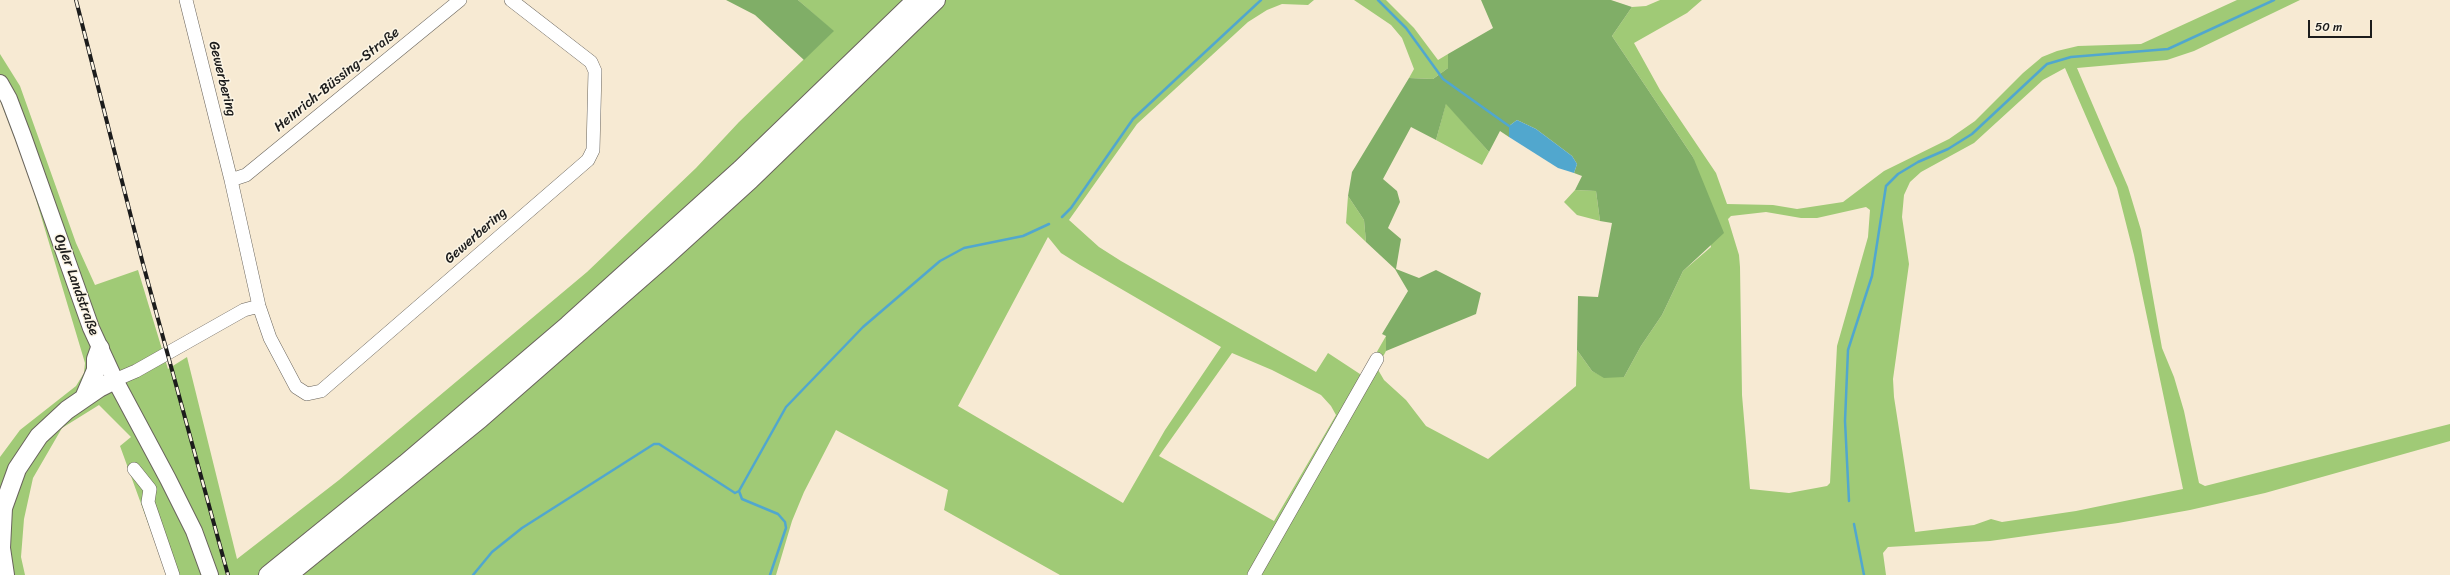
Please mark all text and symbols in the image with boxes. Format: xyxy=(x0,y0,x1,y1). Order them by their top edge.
scale bar xyxy=(2310,12,2374,38)
text: 50 m xyxy=(2315,16,2342,38)
street label: Heinrich-Büssing-Straße xyxy=(271,24,403,136)
street label: Gewerbering xyxy=(205,40,239,118)
street label: Gewerbering xyxy=(441,204,511,268)
street label: Oyler Landstraße xyxy=(50,232,102,338)

